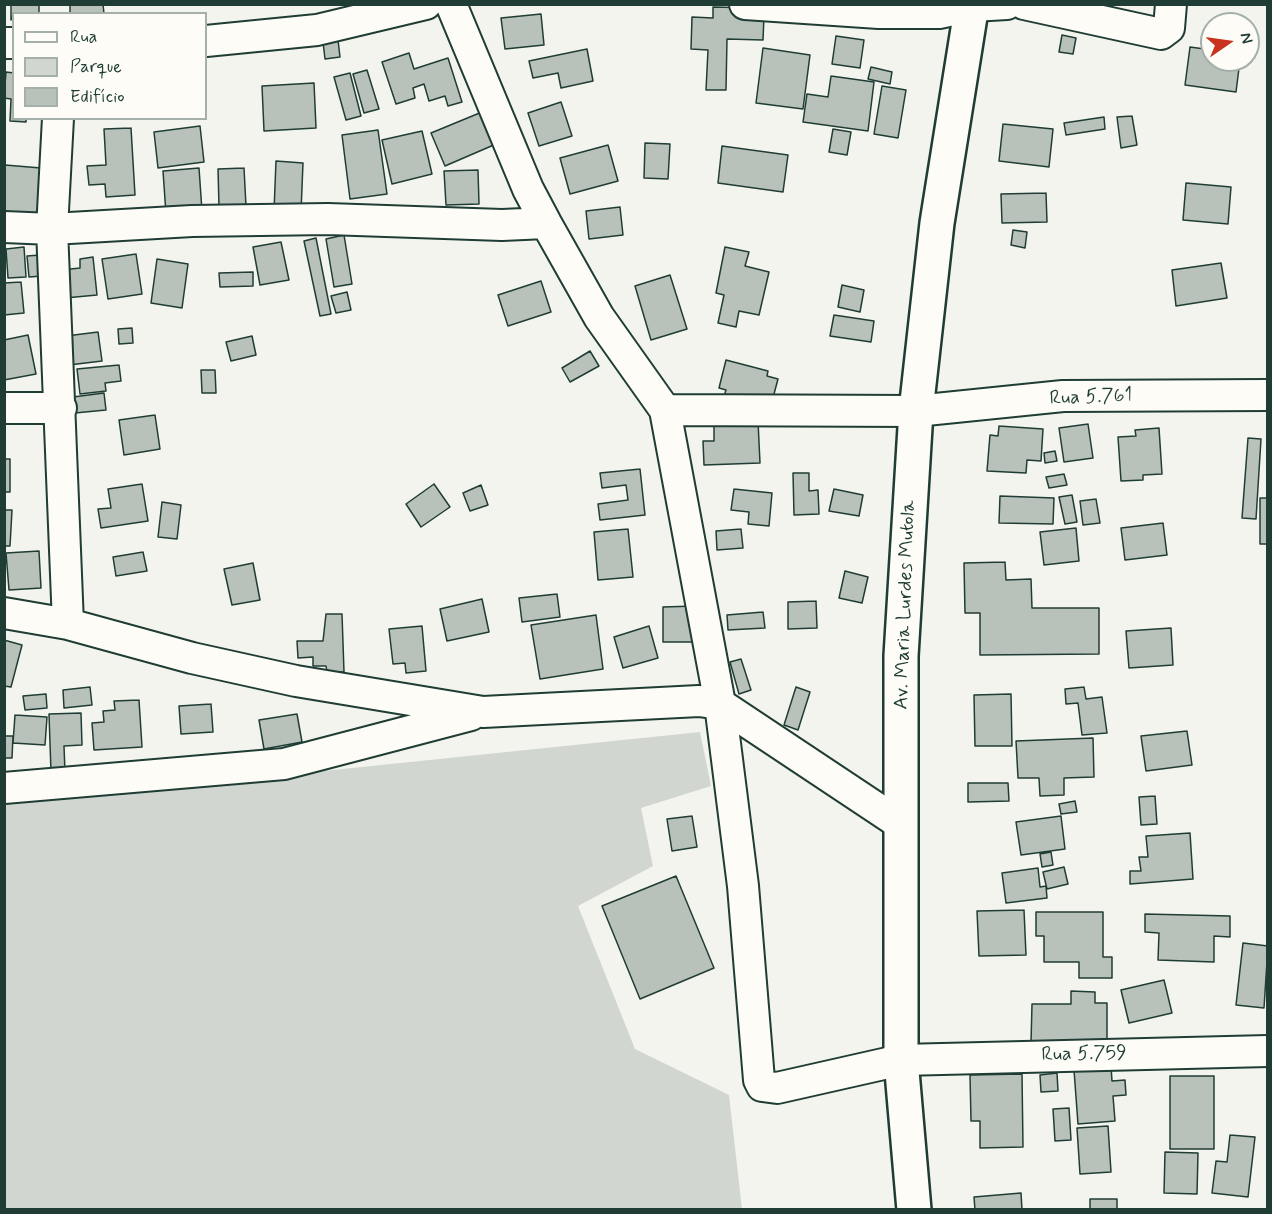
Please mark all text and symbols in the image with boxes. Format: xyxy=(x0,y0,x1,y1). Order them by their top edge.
legend xyxy=(12,12,207,120)
north arrow xyxy=(1200,12,1260,72)
text: Rua xyxy=(70,25,97,49)
text: N xyxy=(1235,31,1258,46)
text: Parque xyxy=(70,55,122,79)
text: Edifício xyxy=(70,85,125,109)
street label: Rua 5.761 xyxy=(1049,385,1133,411)
street label: Av. Maria Lurdes Mutola xyxy=(890,500,922,710)
street label: Rua 5.759 xyxy=(1041,1042,1127,1068)

